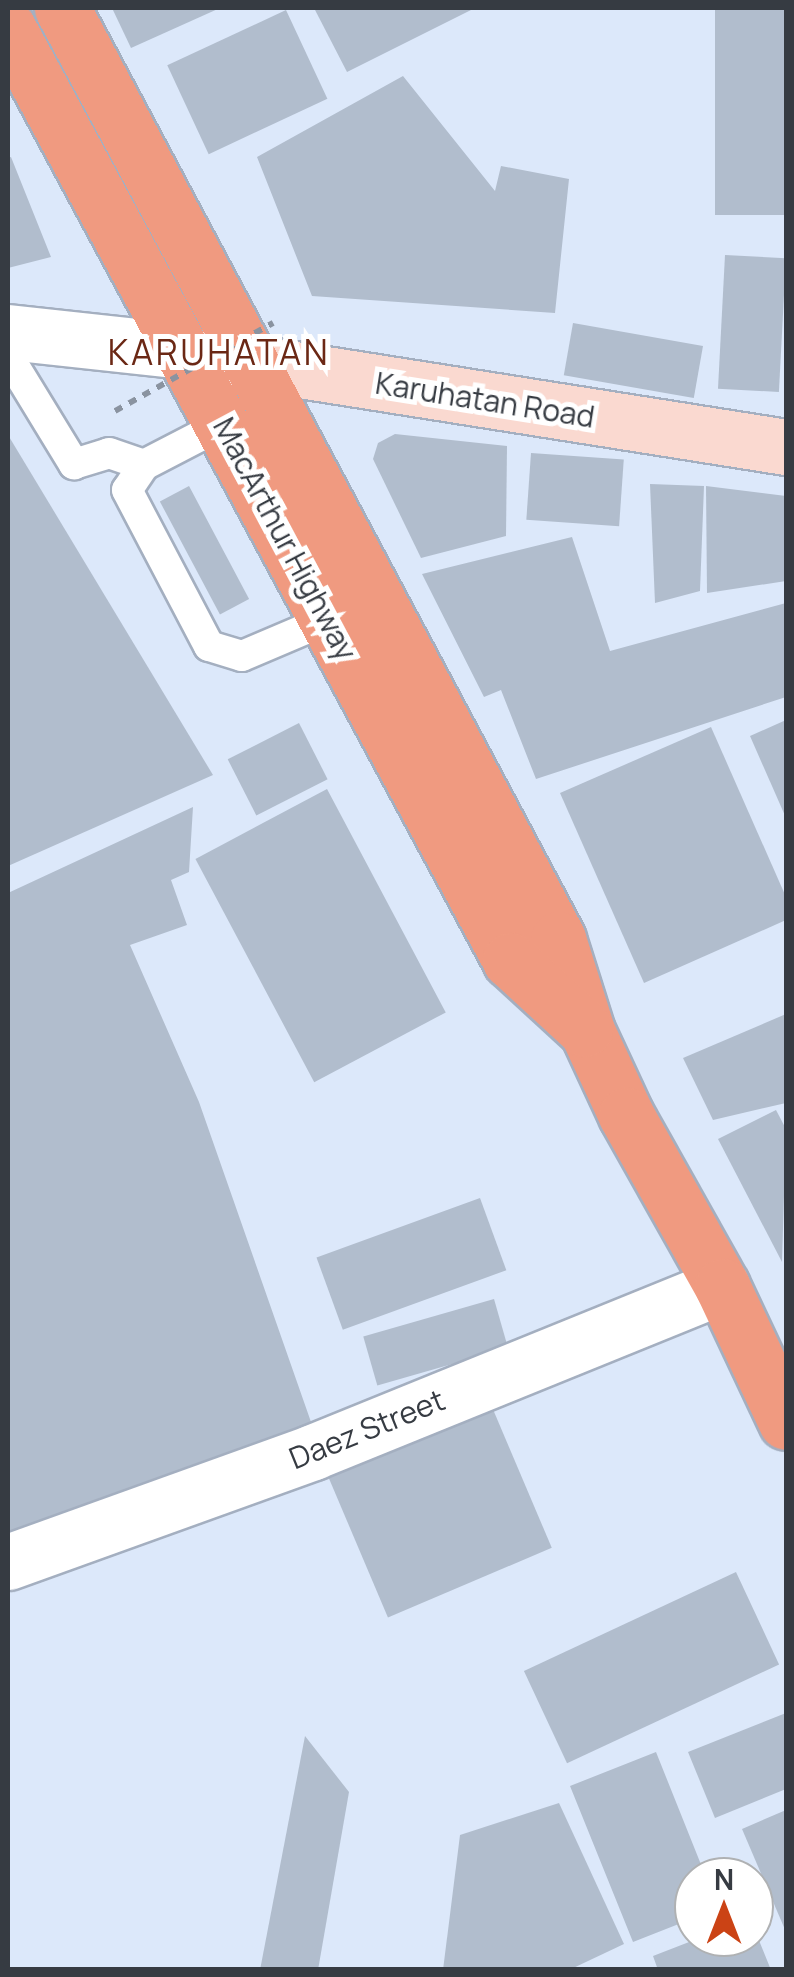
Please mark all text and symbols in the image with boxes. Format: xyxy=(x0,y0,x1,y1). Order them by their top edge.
district label: KARUHATAN xyxy=(108,331,330,373)
street label: Karuhatan Road xyxy=(373,365,597,435)
street label: MacArthur Highway xyxy=(206,412,364,666)
street label: Daez Street xyxy=(284,1382,450,1476)
north arrow xyxy=(674,1857,774,1957)
text: N xyxy=(714,1860,734,1898)

